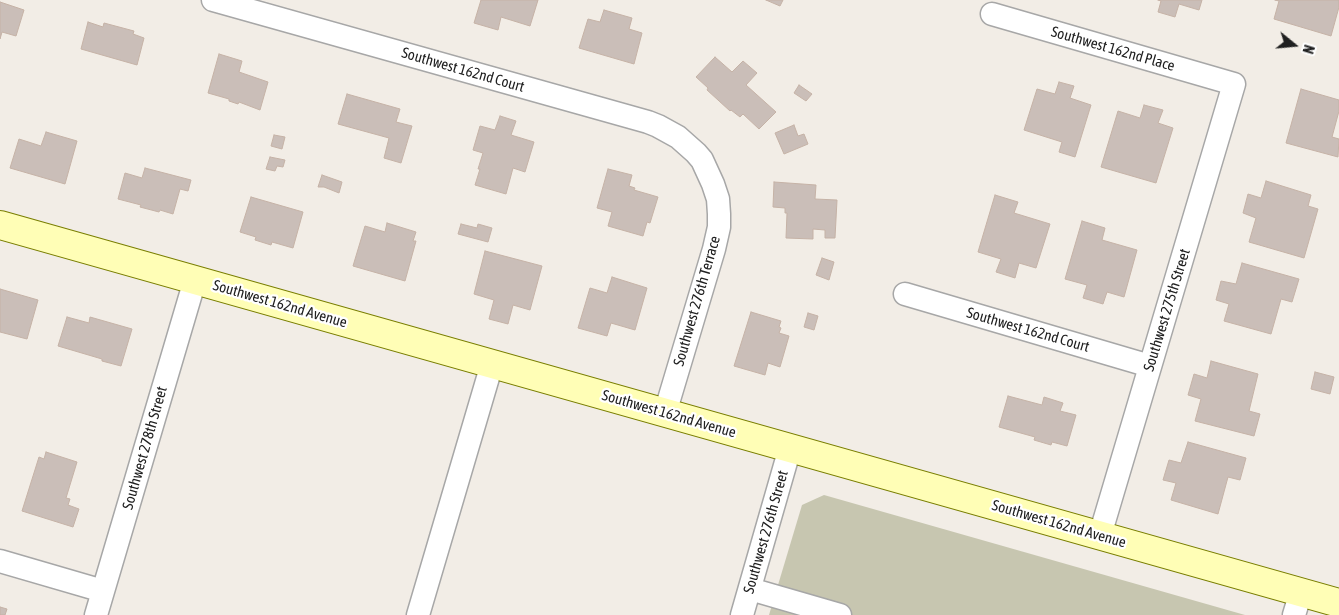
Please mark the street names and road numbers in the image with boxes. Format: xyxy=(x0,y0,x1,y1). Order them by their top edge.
street label: Southwest 162nd Place xyxy=(1049,23,1177,75)
street label: Southwest 162nd Court xyxy=(400,44,526,96)
street label: Southwest 276th Terrace xyxy=(670,234,724,368)
street label: Southwest 275th Street xyxy=(1140,247,1194,373)
street label: Southwest 162nd Avenue xyxy=(211,276,349,332)
street label: Southwest 162nd Court xyxy=(965,304,1091,356)
street label: Southwest 278th Street xyxy=(119,384,171,512)
street label: Southwest 162nd Avenue xyxy=(600,386,738,442)
street label: Southwest 276th Street xyxy=(740,468,792,596)
street label: Southwest 162nd Avenue xyxy=(990,496,1128,552)

